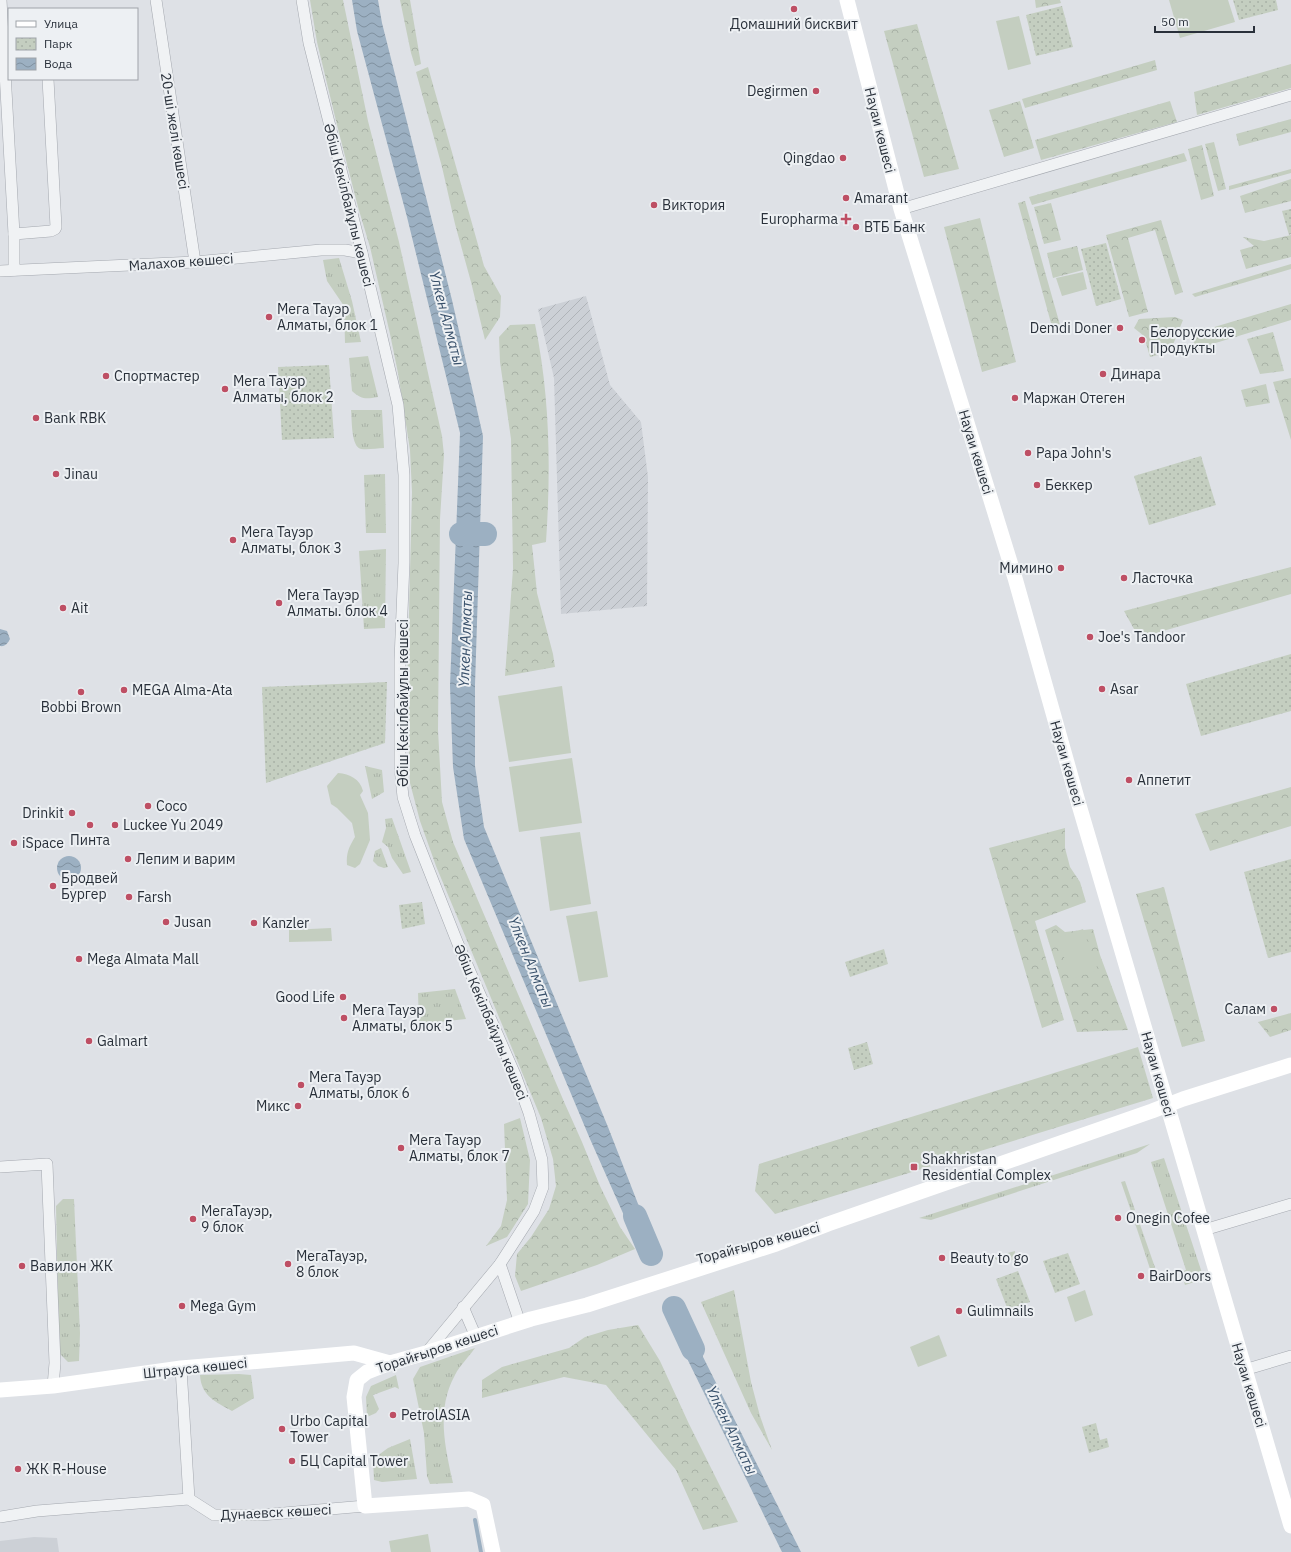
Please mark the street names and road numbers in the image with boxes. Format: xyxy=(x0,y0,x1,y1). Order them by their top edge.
street label: 20-ші желі көшесі xyxy=(157,71,193,191)
street label: Науаи көшесі xyxy=(861,85,899,175)
street label: Әбіш Кекілбайұлы көшесі xyxy=(320,121,378,289)
street label: Малахов көшесі xyxy=(128,249,234,275)
street label: Науаи көшесі xyxy=(955,407,997,497)
street label: Әбіш Кекілбайұлы көшесі xyxy=(394,619,412,787)
street label: Науаи көшесі xyxy=(1046,718,1088,808)
street label: Әбіш Кекілбайұлы көшесі xyxy=(450,941,532,1103)
street label: Науаи көшесі xyxy=(1137,1029,1179,1119)
street label: Торайғыров көшесі xyxy=(694,1218,822,1268)
street label: Торайғыров көшесі xyxy=(374,1321,500,1377)
street label: Науаи көшесі xyxy=(1228,1340,1270,1430)
street label: Штрауса көшесі xyxy=(142,1354,248,1382)
street label: Дунаевск көшесі xyxy=(220,1500,332,1524)

